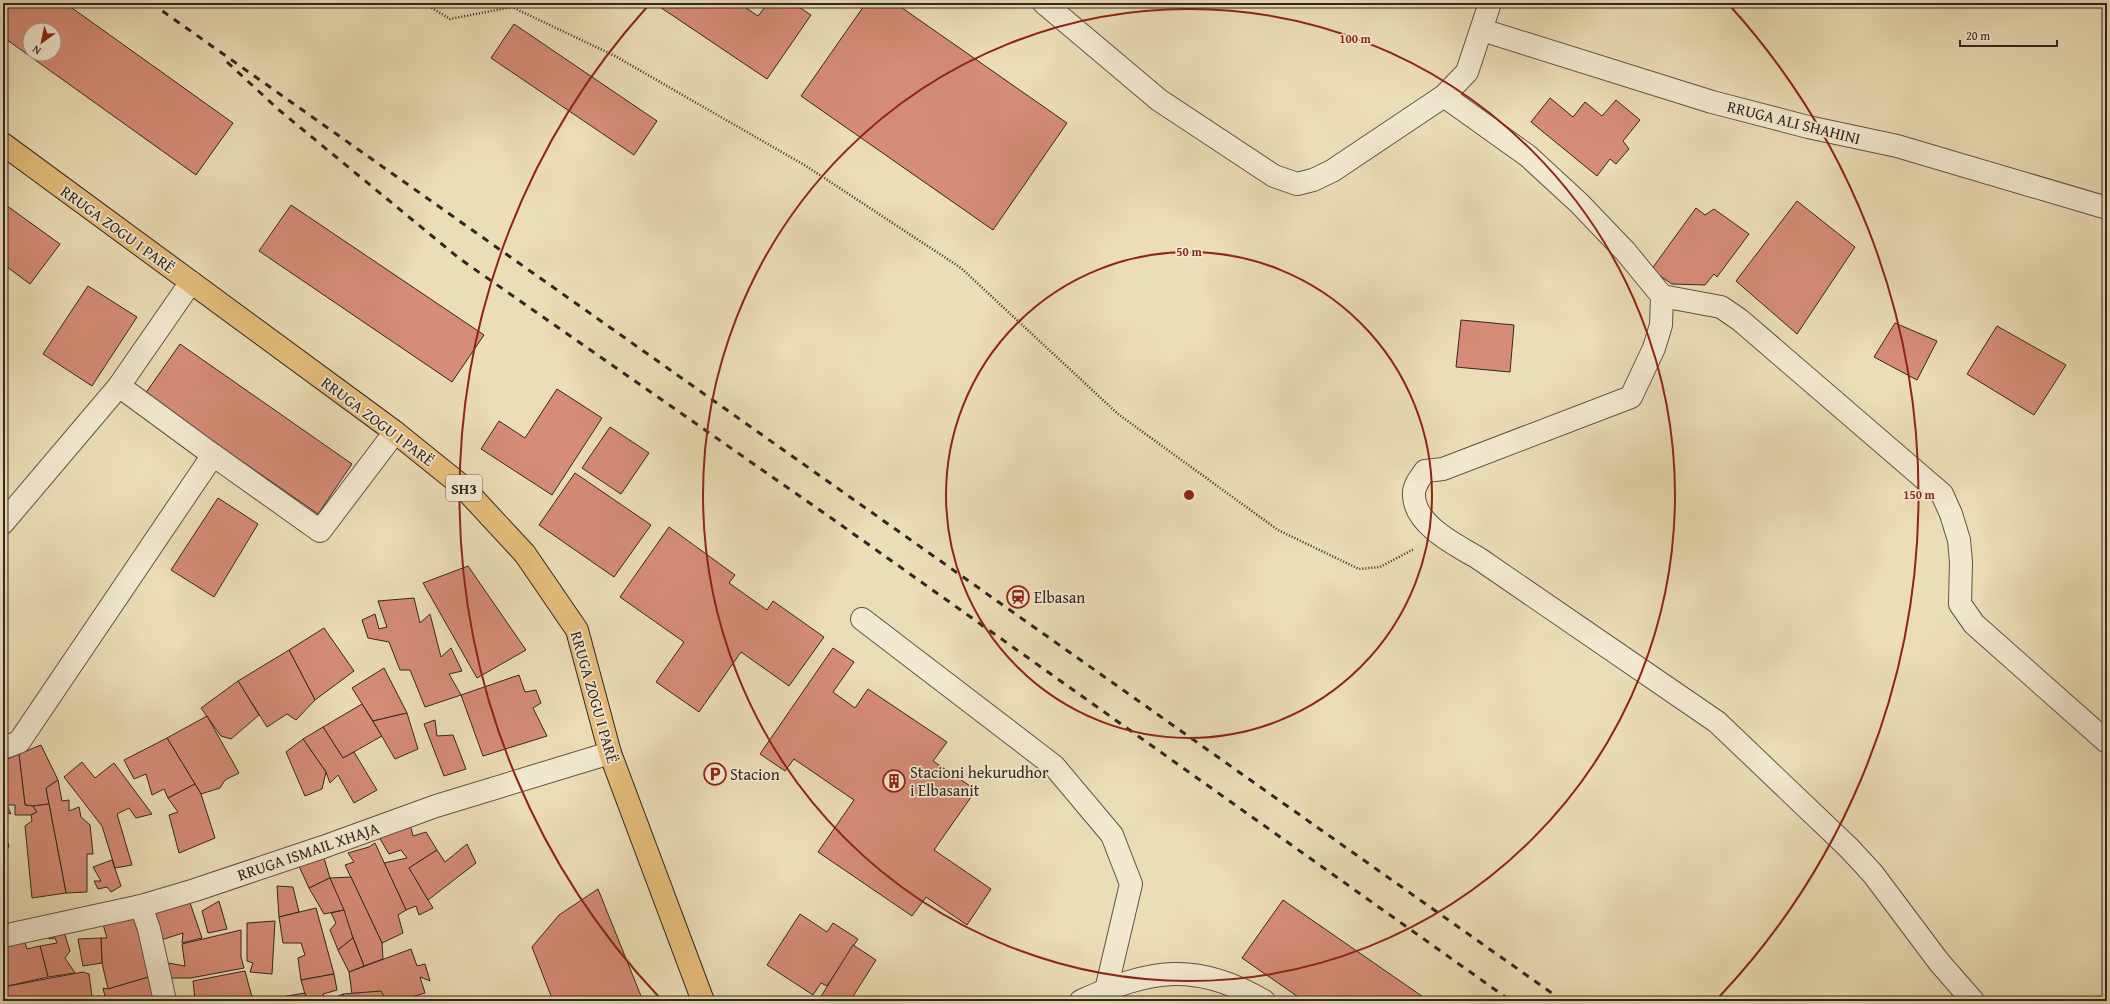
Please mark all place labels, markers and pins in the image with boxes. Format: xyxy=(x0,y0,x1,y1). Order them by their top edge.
centre of rings xyxy=(1182,488,1196,502)
station icon: Elbasan xyxy=(1005,584,1031,610)
place label: Elbasan xyxy=(1034,585,1085,609)
place label: Stacioni hekurudhor i Elbasanit xyxy=(910,760,1049,802)
parking icon: Stacion xyxy=(702,761,728,787)
place label: Stacion xyxy=(730,762,780,786)
building icon: Stacioni hekurudhor i Elbasanit xyxy=(881,768,907,794)

